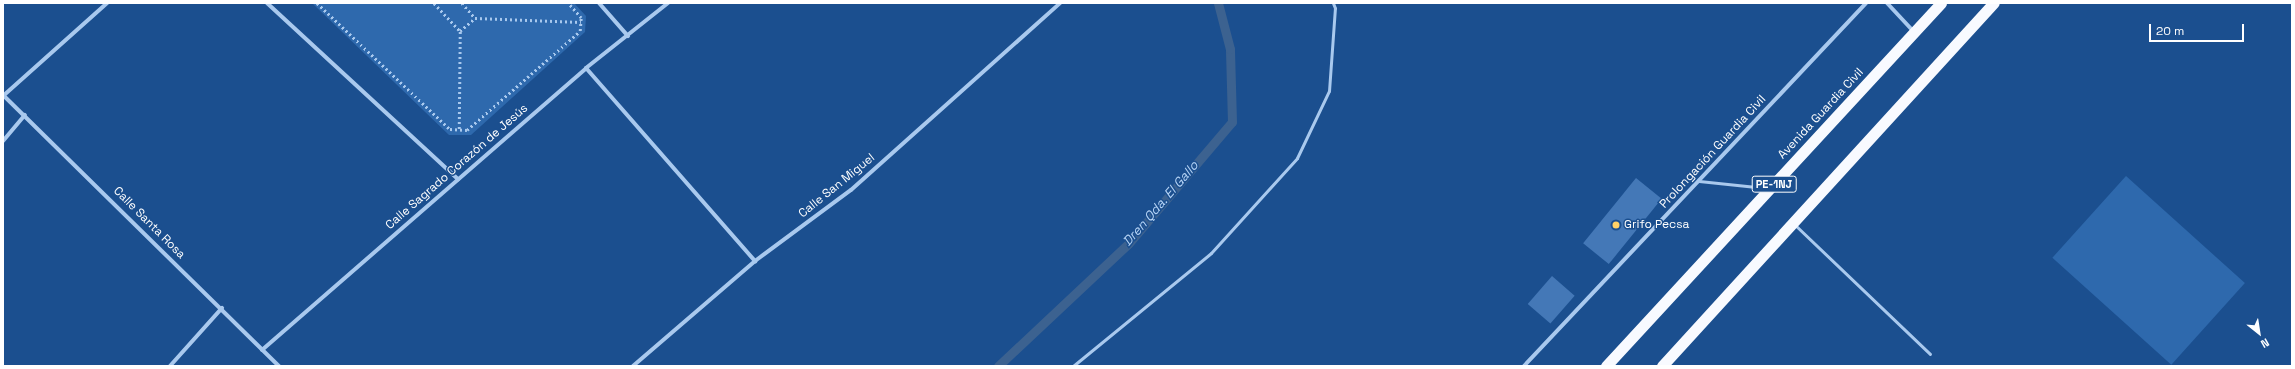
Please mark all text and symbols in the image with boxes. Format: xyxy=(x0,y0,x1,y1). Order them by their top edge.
scale bar xyxy=(2151,16,2246,42)
text: 20 m xyxy=(2156,23,2184,39)
street label: Avenida Guardia Civil xyxy=(1775,66,1867,162)
street label: Prolongación Guardia Civil xyxy=(1657,93,1769,211)
street label: Calle Sagrado Corazón de Jesús xyxy=(383,101,531,233)
street label: Calle San Miguel xyxy=(796,151,878,221)
water label: Dren Qda. El Gallo xyxy=(1120,158,1202,250)
road number: PE-1NJ xyxy=(1751,175,1797,193)
street label: Calle Santa Rosa xyxy=(110,184,188,262)
place label: Grifo Pecsa xyxy=(1624,218,1689,232)
marker: Grifo Pecsa xyxy=(1611,220,1621,230)
north arrow xyxy=(2239,313,2279,353)
text: N xyxy=(2258,335,2272,351)

